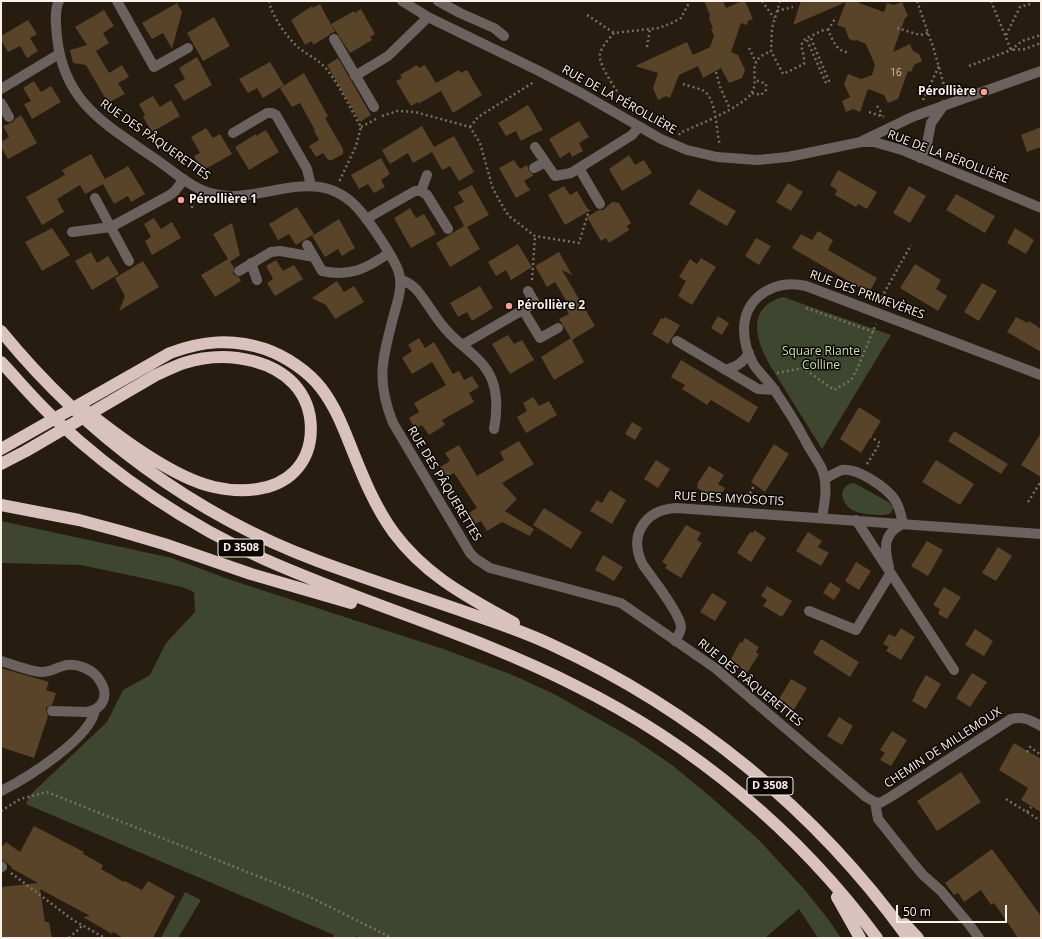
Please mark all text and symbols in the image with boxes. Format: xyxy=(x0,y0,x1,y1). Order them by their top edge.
street label: RUE DE LA PÉROLLIÈRE xyxy=(559,63,679,137)
house number: 16 xyxy=(890,67,902,79)
place label: Pérollière xyxy=(918,85,976,99)
marker: Pérollière xyxy=(979,87,989,97)
street label: RUE DES PÂQUERETTES xyxy=(97,97,213,183)
street label: RUE DE LA PÉROLLIÈRE xyxy=(885,127,1011,187)
place label: Pérollière 1 xyxy=(189,193,257,207)
marker: Pérollière 1 xyxy=(176,195,186,205)
street label: RUE DES PRIMEVÈRES xyxy=(808,268,926,322)
place label: Pérollière 2 xyxy=(517,299,585,313)
marker: Pérollière 2 xyxy=(504,301,514,311)
park label: Square Riante Colline xyxy=(782,345,860,373)
street label: RUE DES PÂQUERETTES xyxy=(404,424,484,544)
street label: RUE DES MYOSOTIS xyxy=(674,489,784,509)
road number: D 3508 xyxy=(218,539,264,557)
street label: RUE DES PÂQUERETTES xyxy=(695,636,805,730)
street label: CHEMIN DE MILLEMOUX xyxy=(882,705,1004,791)
road number: D 3508 xyxy=(747,777,793,795)
scale bar xyxy=(898,897,1009,923)
text: 50 m xyxy=(903,903,931,920)

